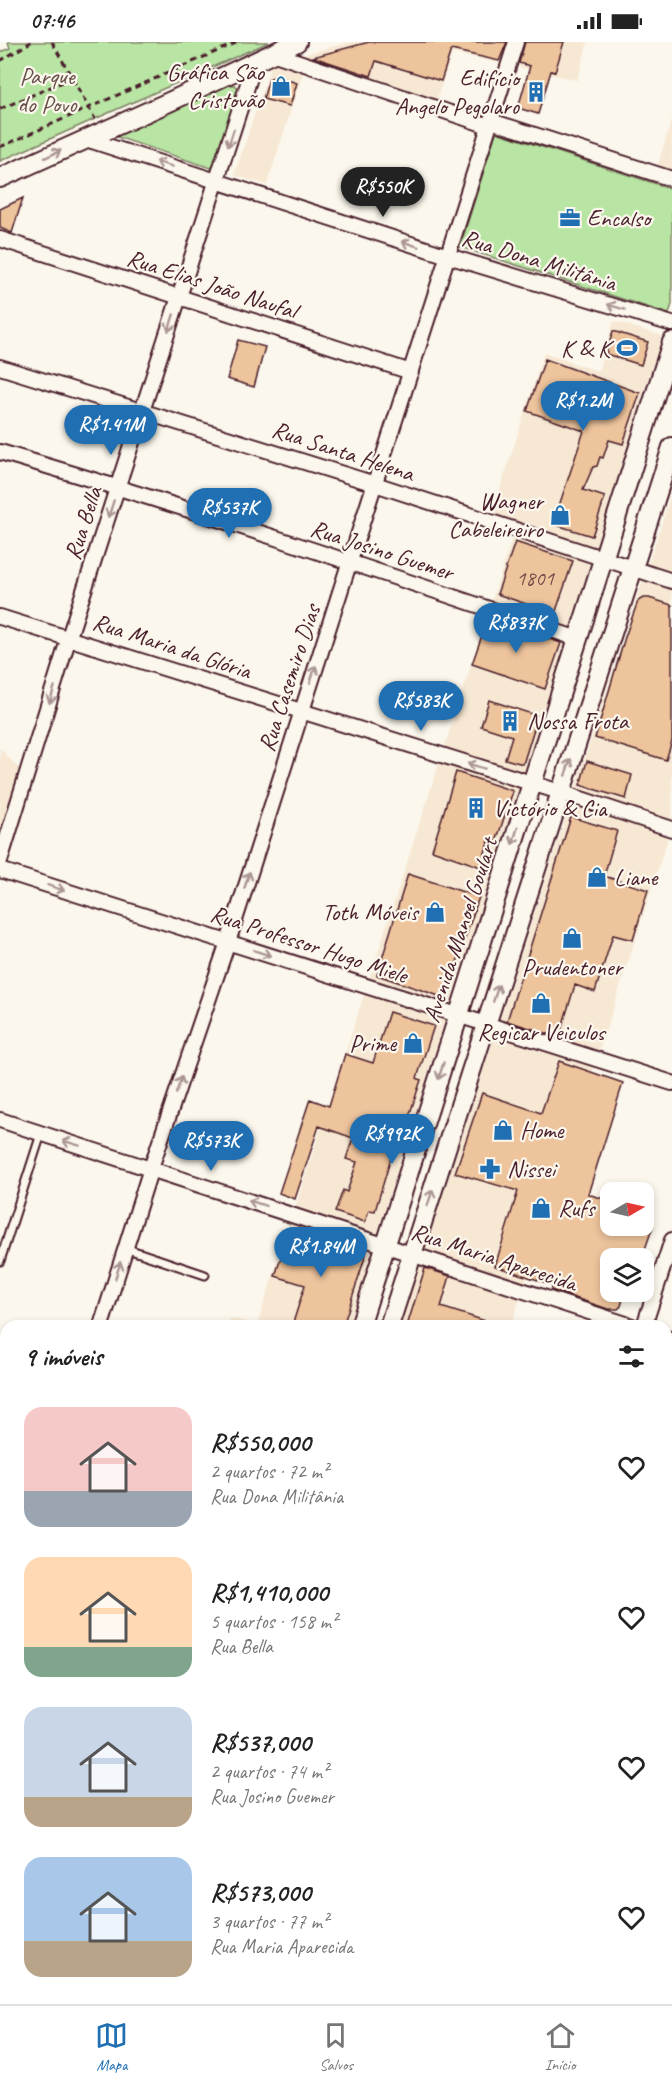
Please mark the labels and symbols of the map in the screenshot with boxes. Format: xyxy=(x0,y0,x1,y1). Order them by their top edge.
place label: Gráfica São Cristovão xyxy=(167,57,266,115)
park label: Parque do Povo xyxy=(17,61,78,119)
place label: Edifício Angelo Pegolaro xyxy=(395,63,522,121)
shop icon: Gráfica São Cristovão xyxy=(269,74,293,98)
building icon: Edifício Angelo Pegolaro xyxy=(524,80,548,104)
one-way arrow xyxy=(224,128,235,147)
one-way arrow xyxy=(44,147,62,159)
one-way arrow xyxy=(155,157,174,168)
pin: R$550K xyxy=(334,167,432,218)
place label: Encalso xyxy=(587,203,653,233)
office icon: Encalso xyxy=(558,206,582,230)
street label: Rua Dona Militânia xyxy=(458,222,621,298)
one-way arrow xyxy=(401,237,420,248)
street label: Rua Elias João Naufal xyxy=(123,242,305,327)
one-way arrow xyxy=(607,301,626,312)
one-way arrow xyxy=(165,313,176,332)
place label: K & K xyxy=(561,333,615,363)
sports icon: K & K xyxy=(615,336,639,360)
pin: R$1.2M xyxy=(534,381,632,432)
pin: R$1.41M xyxy=(56,405,166,456)
street label: Rua Santa Helena xyxy=(268,414,419,489)
street label: Rua Bella xyxy=(57,481,109,563)
place label: Wagner Cabeleireiro xyxy=(449,486,545,544)
pin: R$537K xyxy=(180,488,278,539)
one-way arrow xyxy=(105,499,116,518)
shop icon: Wagner Cabeleireiro xyxy=(548,503,572,527)
street label: Rua Josino Guemer xyxy=(307,513,459,588)
house number: 1801 xyxy=(516,565,555,591)
street label: Rua Casemiro Dias xyxy=(251,598,328,755)
pin: R$837K xyxy=(467,603,565,654)
street label: Rua Maria da Glória xyxy=(89,606,256,686)
one-way arrow xyxy=(308,665,319,684)
pin: R$583K xyxy=(372,681,470,732)
one-way arrow xyxy=(46,685,57,704)
place label: Nossa Frota xyxy=(527,706,630,736)
building icon: Nossa Frota xyxy=(498,709,522,733)
one-way arrow xyxy=(563,758,574,777)
one-way arrow xyxy=(467,760,486,771)
place label: Victório & Cia xyxy=(493,793,608,823)
building icon: Victório & Cia xyxy=(464,796,488,820)
one-way arrow xyxy=(509,826,520,845)
street label: Avenida Manoel Goulart xyxy=(416,832,505,1026)
place label: Liane xyxy=(614,862,659,892)
shop icon: Liane xyxy=(585,865,609,889)
one-way arrow xyxy=(243,871,254,890)
one-way arrow xyxy=(46,883,65,894)
place label: Toth Móveis xyxy=(322,897,420,927)
street label: Rua Professor Hugo Miele xyxy=(207,898,413,991)
shop icon: Toth Móveis xyxy=(423,900,447,924)
shop icon: Prudentoner xyxy=(560,926,584,950)
one-way arrow xyxy=(252,948,271,959)
place label: Prudentoner xyxy=(522,952,625,982)
one-way arrow xyxy=(491,984,502,1003)
shop icon: Regicar Veiculos xyxy=(529,991,553,1015)
place label: Regicar Veiculos xyxy=(477,1017,607,1047)
place label: Prime xyxy=(349,1028,398,1058)
shop icon: Prime xyxy=(401,1031,425,1055)
one-way arrow xyxy=(435,1061,446,1080)
one-way arrow xyxy=(174,1076,185,1095)
pin: R$992K xyxy=(343,1114,441,1165)
place label: Home xyxy=(520,1115,565,1145)
shop icon: Home xyxy=(491,1118,515,1142)
pin: R$573K xyxy=(162,1121,260,1172)
one-way arrow xyxy=(62,1137,81,1148)
place label: Nissei xyxy=(507,1154,559,1184)
pharmacy icon: Nissei xyxy=(478,1157,502,1181)
north arrow xyxy=(600,1182,654,1236)
one-way arrow xyxy=(425,1189,436,1208)
place label: Rufs xyxy=(558,1193,596,1223)
shop icon: Rufs xyxy=(529,1196,553,1220)
one-way arrow xyxy=(248,1197,267,1208)
street label: Rua Maria Aparecida xyxy=(408,1216,582,1299)
pin: R$1.84M xyxy=(266,1227,376,1278)
one-way arrow xyxy=(113,1261,124,1280)

